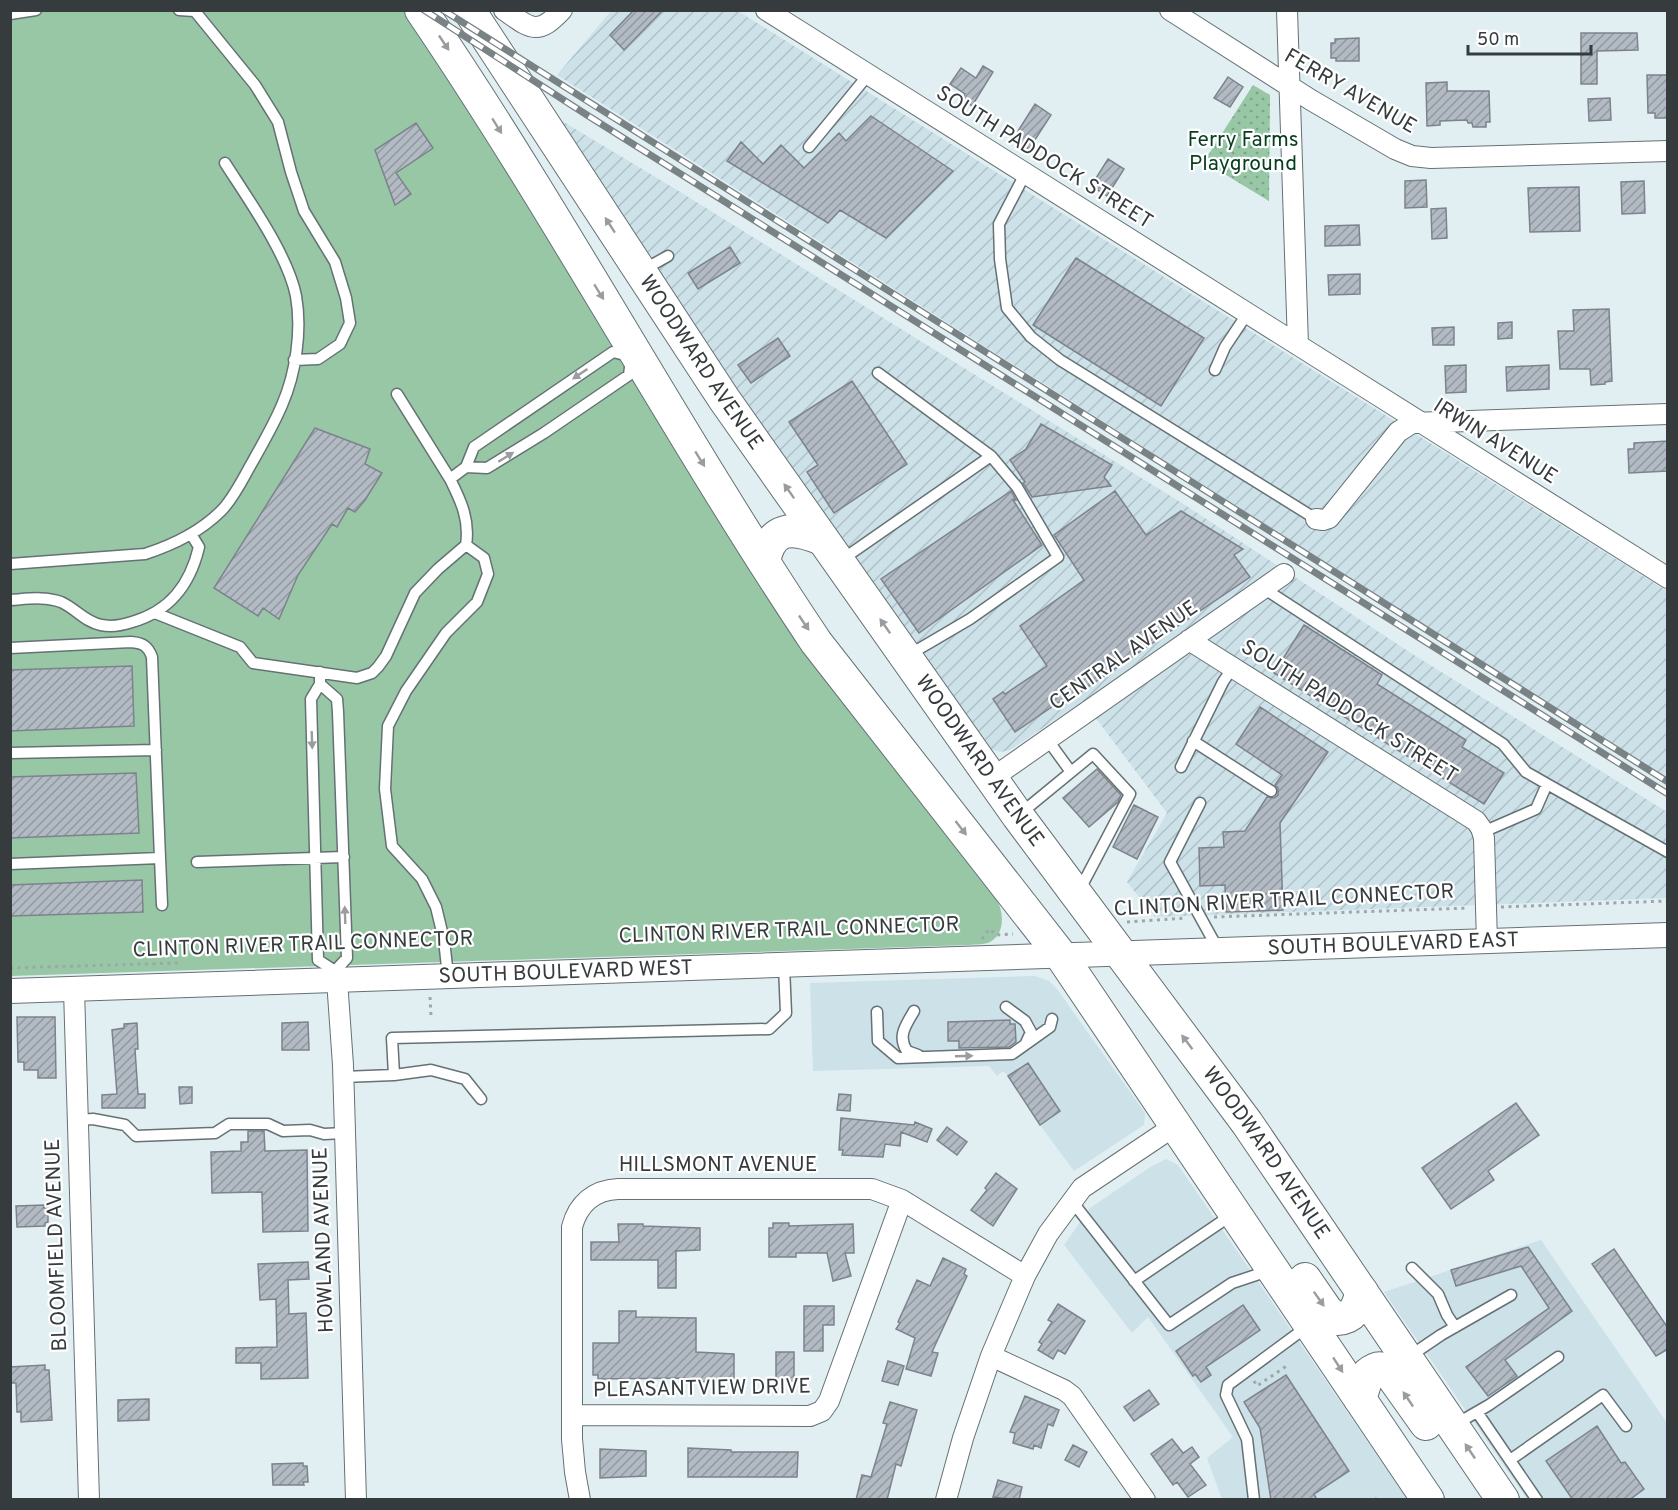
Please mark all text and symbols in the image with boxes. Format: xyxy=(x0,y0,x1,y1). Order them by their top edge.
scale bar xyxy=(1468,18,1591,56)
text: 50 m xyxy=(1477,29,1519,52)
one-way arrow xyxy=(438,35,450,51)
street label: FERRY AVENUE xyxy=(1279,43,1421,141)
street label: SOUTH PADDOCK STREET xyxy=(931,80,1157,236)
one-way arrow xyxy=(492,118,503,134)
park label: Ferry Farms Playground xyxy=(1187,127,1299,178)
one-way arrow xyxy=(604,217,616,233)
street label: WOODWARD AVENUE xyxy=(633,270,769,455)
one-way arrow xyxy=(594,284,605,300)
one-way arrow xyxy=(573,368,589,380)
street label: IRWIN AVENUE xyxy=(1428,393,1562,491)
one-way arrow xyxy=(498,451,514,462)
one-way arrow xyxy=(695,451,706,467)
one-way arrow xyxy=(783,484,795,500)
street label: CENTRAL AVENUE xyxy=(1044,595,1204,717)
one-way arrow xyxy=(798,615,810,631)
one-way arrow xyxy=(879,619,891,635)
street label: SOUTH PADDOCK STREET xyxy=(1236,634,1462,790)
street label: WOODWARD AVENUE xyxy=(909,669,1050,852)
one-way arrow xyxy=(307,730,317,749)
one-way arrow xyxy=(955,820,967,836)
street label: CLINTON RIVER TRAIL CONNECTOR xyxy=(1113,879,1455,923)
one-way arrow xyxy=(341,906,350,925)
street label: CLINTON RIVER TRAIL CONNECTOR xyxy=(618,912,960,950)
street label: CLINTON RIVER TRAIL CONNECTOR xyxy=(132,926,474,964)
street label: SOUTH BOULEVARD EAST xyxy=(1267,927,1519,962)
street label: SOUTH BOULEVARD WEST xyxy=(438,954,693,990)
one-way arrow xyxy=(1182,1035,1194,1050)
one-way arrow xyxy=(955,1052,974,1061)
street label: WOODWARD AVENUE xyxy=(1196,1061,1336,1245)
street label: BLOOMFIELD AVENUE xyxy=(40,1138,74,1352)
street label: HOWLAND AVENUE xyxy=(307,1147,341,1333)
street label: HILLSMONT AVENUE xyxy=(619,1152,817,1179)
one-way arrow xyxy=(1313,1291,1325,1307)
one-way arrow xyxy=(1332,1357,1344,1373)
street label: PLEASANTVIEW DRIVE xyxy=(593,1374,811,1404)
one-way arrow xyxy=(1402,1392,1414,1408)
one-way arrow xyxy=(1465,1443,1476,1459)

